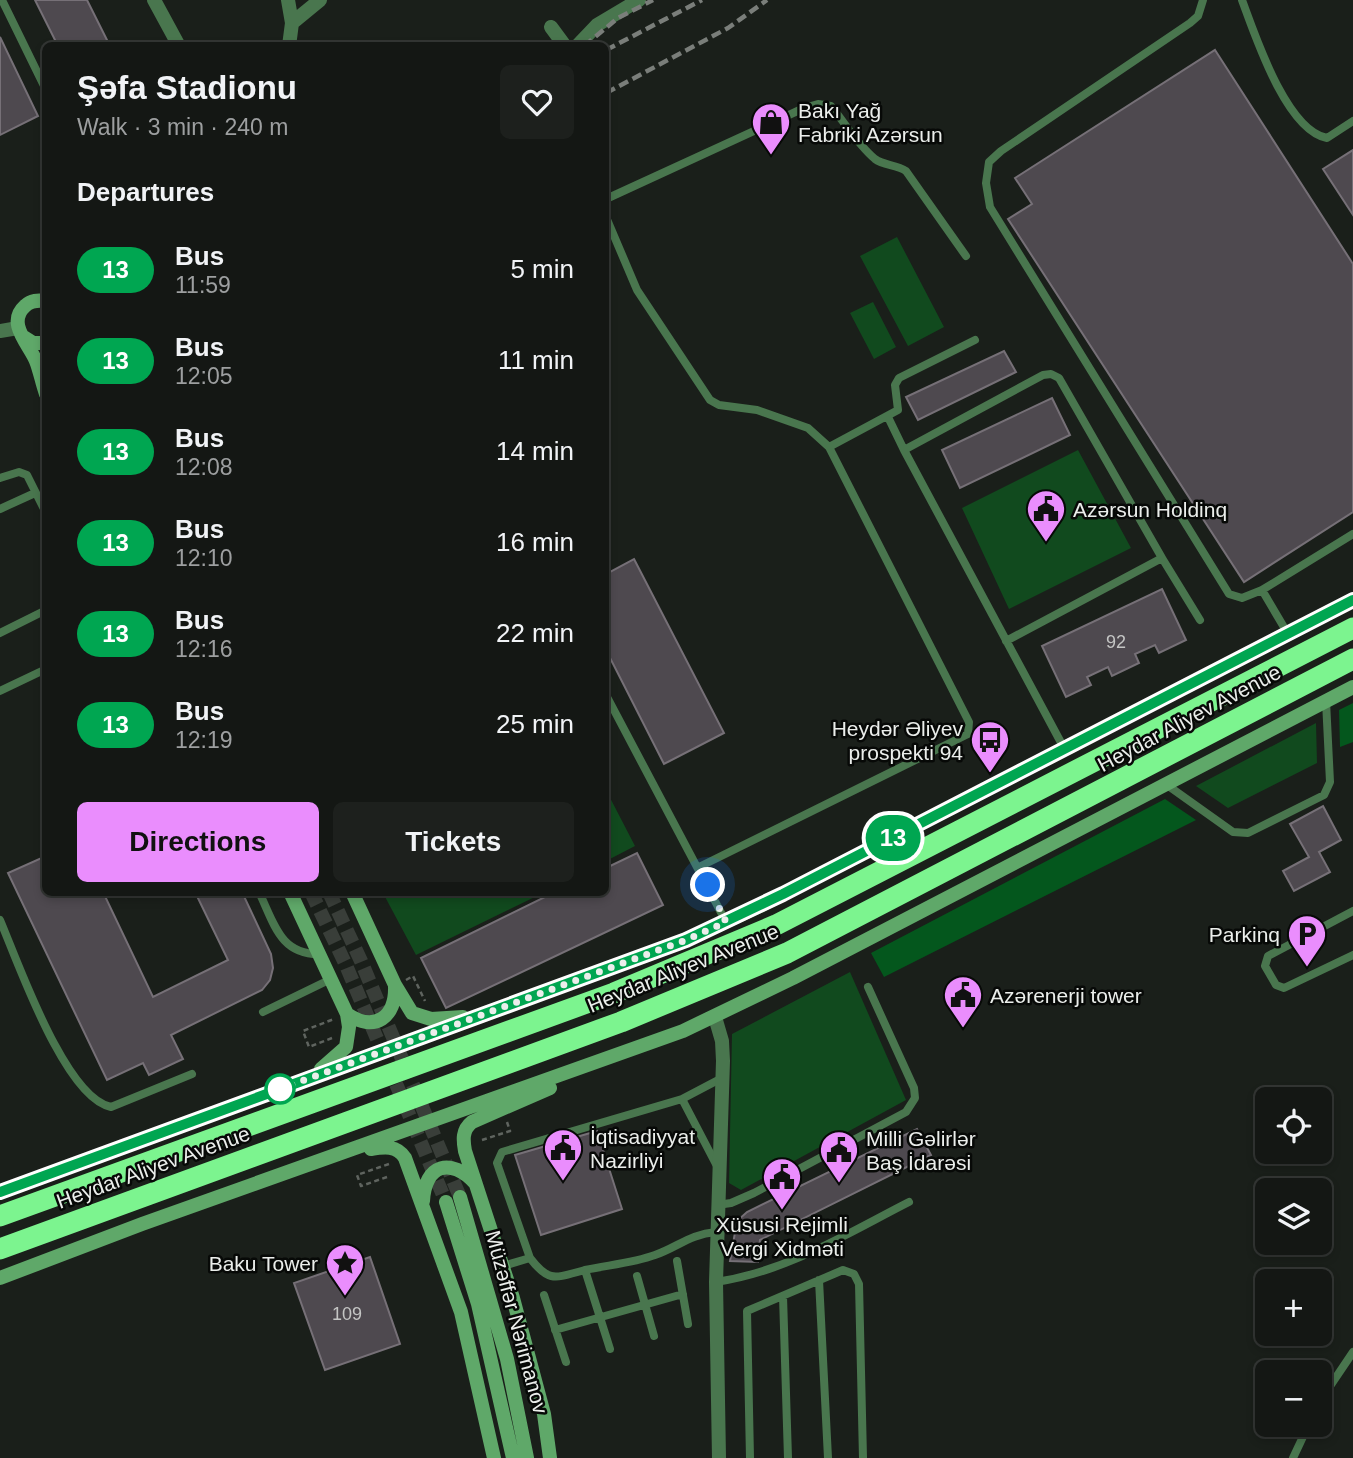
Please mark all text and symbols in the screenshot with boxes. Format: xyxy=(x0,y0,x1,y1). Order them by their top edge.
button: heart xyxy=(500,65,574,139)
text: Şəfa Stadionu xyxy=(77,69,297,106)
place label: Bakı Yağ Fabriki Azərsun xyxy=(798,99,943,146)
shop icon: Bakı Yağ Fabriki Azərsun xyxy=(750,101,792,156)
text: Walk · 3 min · 240 m xyxy=(77,114,288,140)
text: Departures xyxy=(77,177,214,207)
text: Bus xyxy=(175,241,224,271)
text: 5 min xyxy=(510,254,574,284)
text: 13 xyxy=(102,256,129,283)
text: 11:59 xyxy=(175,272,231,298)
text: Bus xyxy=(175,332,224,362)
text: 11 min xyxy=(498,345,574,375)
text: 13 xyxy=(102,347,129,374)
text: 12:05 xyxy=(175,363,233,389)
text: Bus xyxy=(175,423,224,453)
text: 14 min xyxy=(496,436,574,466)
text: 13 xyxy=(102,438,129,465)
text: 12:08 xyxy=(175,454,233,480)
public building icon: Azərsun Holdinq xyxy=(1025,488,1067,543)
place label: Azərsun Holdinq xyxy=(1073,498,1227,521)
text: Bus xyxy=(175,514,224,544)
text: 16 min xyxy=(496,527,574,557)
text: 13 xyxy=(102,529,129,556)
text: 12:10 xyxy=(175,545,233,571)
text: Bus xyxy=(175,605,224,635)
text: 22 min xyxy=(496,618,574,648)
text: 13 xyxy=(102,620,129,647)
house number: 92 xyxy=(1106,632,1126,652)
text: 12:16 xyxy=(175,636,233,662)
street label: Heydar Aliyev Avenue xyxy=(1094,660,1284,776)
text: Bus xyxy=(175,696,224,726)
text: 25 min xyxy=(496,709,574,739)
text: 13 xyxy=(102,711,129,738)
place label: Heydər Əliyev prospekti 94 xyxy=(832,717,963,764)
bus stop icon: Heydər Əliyev prospekti 94 xyxy=(969,719,1011,774)
text: 12:19 xyxy=(175,727,233,753)
button: Directions xyxy=(77,802,319,882)
button: Tickets xyxy=(333,802,574,882)
line badge: 13 xyxy=(862,815,924,861)
text: 13 xyxy=(880,824,906,851)
your location xyxy=(690,867,725,902)
parking icon: Parkinq xyxy=(1286,913,1328,968)
street label: Heydar Aliyev Avenue xyxy=(584,919,782,1017)
place label: Parkinq xyxy=(1209,923,1280,946)
public building icon: Azərenerji tower xyxy=(942,974,984,1029)
place label: Azərenerji tower xyxy=(990,984,1142,1007)
unlabelled marker xyxy=(265,1074,295,1104)
map controls xyxy=(1255,1087,1332,1437)
button: locate xyxy=(1255,1087,1332,1164)
street label: Heydar Aliyev Avenue xyxy=(53,1121,253,1213)
place label: İqtisadiyyat Nazirliyi xyxy=(590,1125,695,1172)
public building icon: İqtisadiyyat Nazirliyi xyxy=(542,1127,584,1182)
place label: Milli Gəlirlər Baş İdarəsi xyxy=(866,1127,976,1174)
public building icon: Milli Gəlirlər Baş İdarəsi xyxy=(818,1129,860,1184)
public building icon: Xüsusi Rejimli Vergi Xidməti xyxy=(761,1156,803,1211)
button: layers xyxy=(1255,1178,1332,1255)
place label: Xüsusi Rejimli Vergi Xidməti xyxy=(716,1213,848,1260)
street label: Müzəffər Nərimanov xyxy=(481,1228,553,1417)
place icon: Baku Tower xyxy=(324,1242,366,1297)
place label: Baku Tower xyxy=(209,1252,318,1275)
button: + xyxy=(1255,1269,1332,1346)
house number: 109 xyxy=(332,1304,362,1324)
button: − xyxy=(1255,1360,1332,1437)

